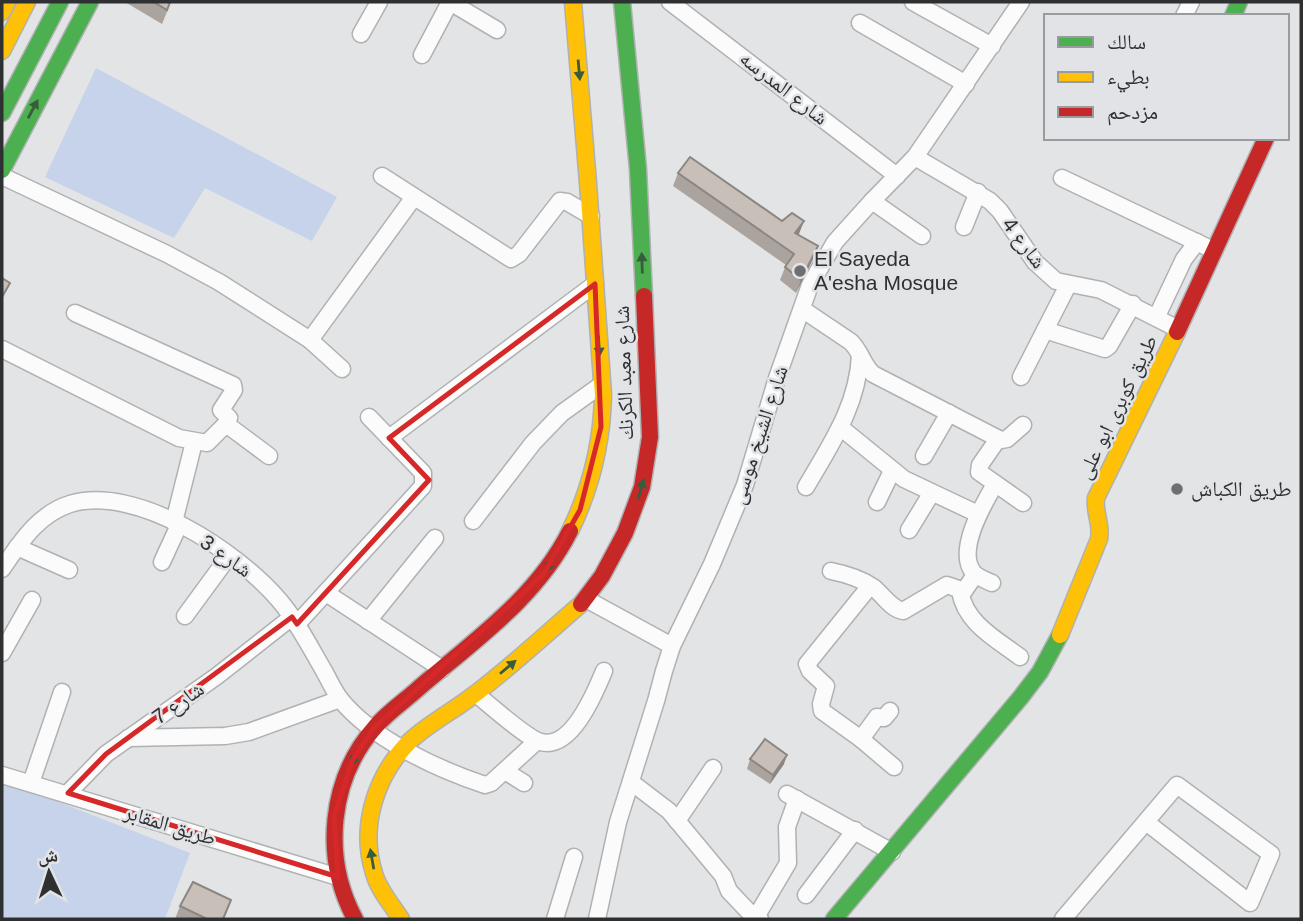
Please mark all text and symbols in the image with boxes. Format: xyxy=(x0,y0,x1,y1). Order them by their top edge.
legend xyxy=(1044,14,1289,140)
text: سالك xyxy=(1107,30,1146,53)
street label: شارع المدرسه xyxy=(735,46,833,131)
one-way arrow xyxy=(574,59,585,81)
text: بطيء xyxy=(1107,65,1150,93)
one-way arrow xyxy=(28,99,39,119)
text: مزدحم xyxy=(1107,100,1158,126)
street label: شارع 4 xyxy=(996,213,1051,274)
place label: El Sayeda A'esha Mosque xyxy=(814,247,958,294)
one-way arrow xyxy=(636,251,647,273)
marker: El Sayeda A'esha Mosque xyxy=(792,263,808,279)
street label: شارع معبد الكرنك xyxy=(610,305,639,441)
street label: طريق كوبرى ابو على xyxy=(1072,331,1163,483)
one-way arrow xyxy=(594,335,605,357)
street label: شارع الشيخ موسى xyxy=(725,363,794,508)
place label: طريق الكباش xyxy=(1191,477,1292,502)
one-way arrow xyxy=(636,478,646,499)
marker: طريق الكباش xyxy=(1169,481,1185,497)
street label: شارع 3 xyxy=(195,530,256,583)
one-way arrow xyxy=(545,553,558,573)
one-way arrow xyxy=(498,660,516,675)
street label: شارع 7 xyxy=(148,677,209,730)
one-way arrow xyxy=(349,746,362,765)
street label: طريق المقابر xyxy=(120,799,219,851)
north arrow xyxy=(14,837,84,907)
text: ش xyxy=(37,844,59,868)
one-way arrow xyxy=(366,848,377,870)

